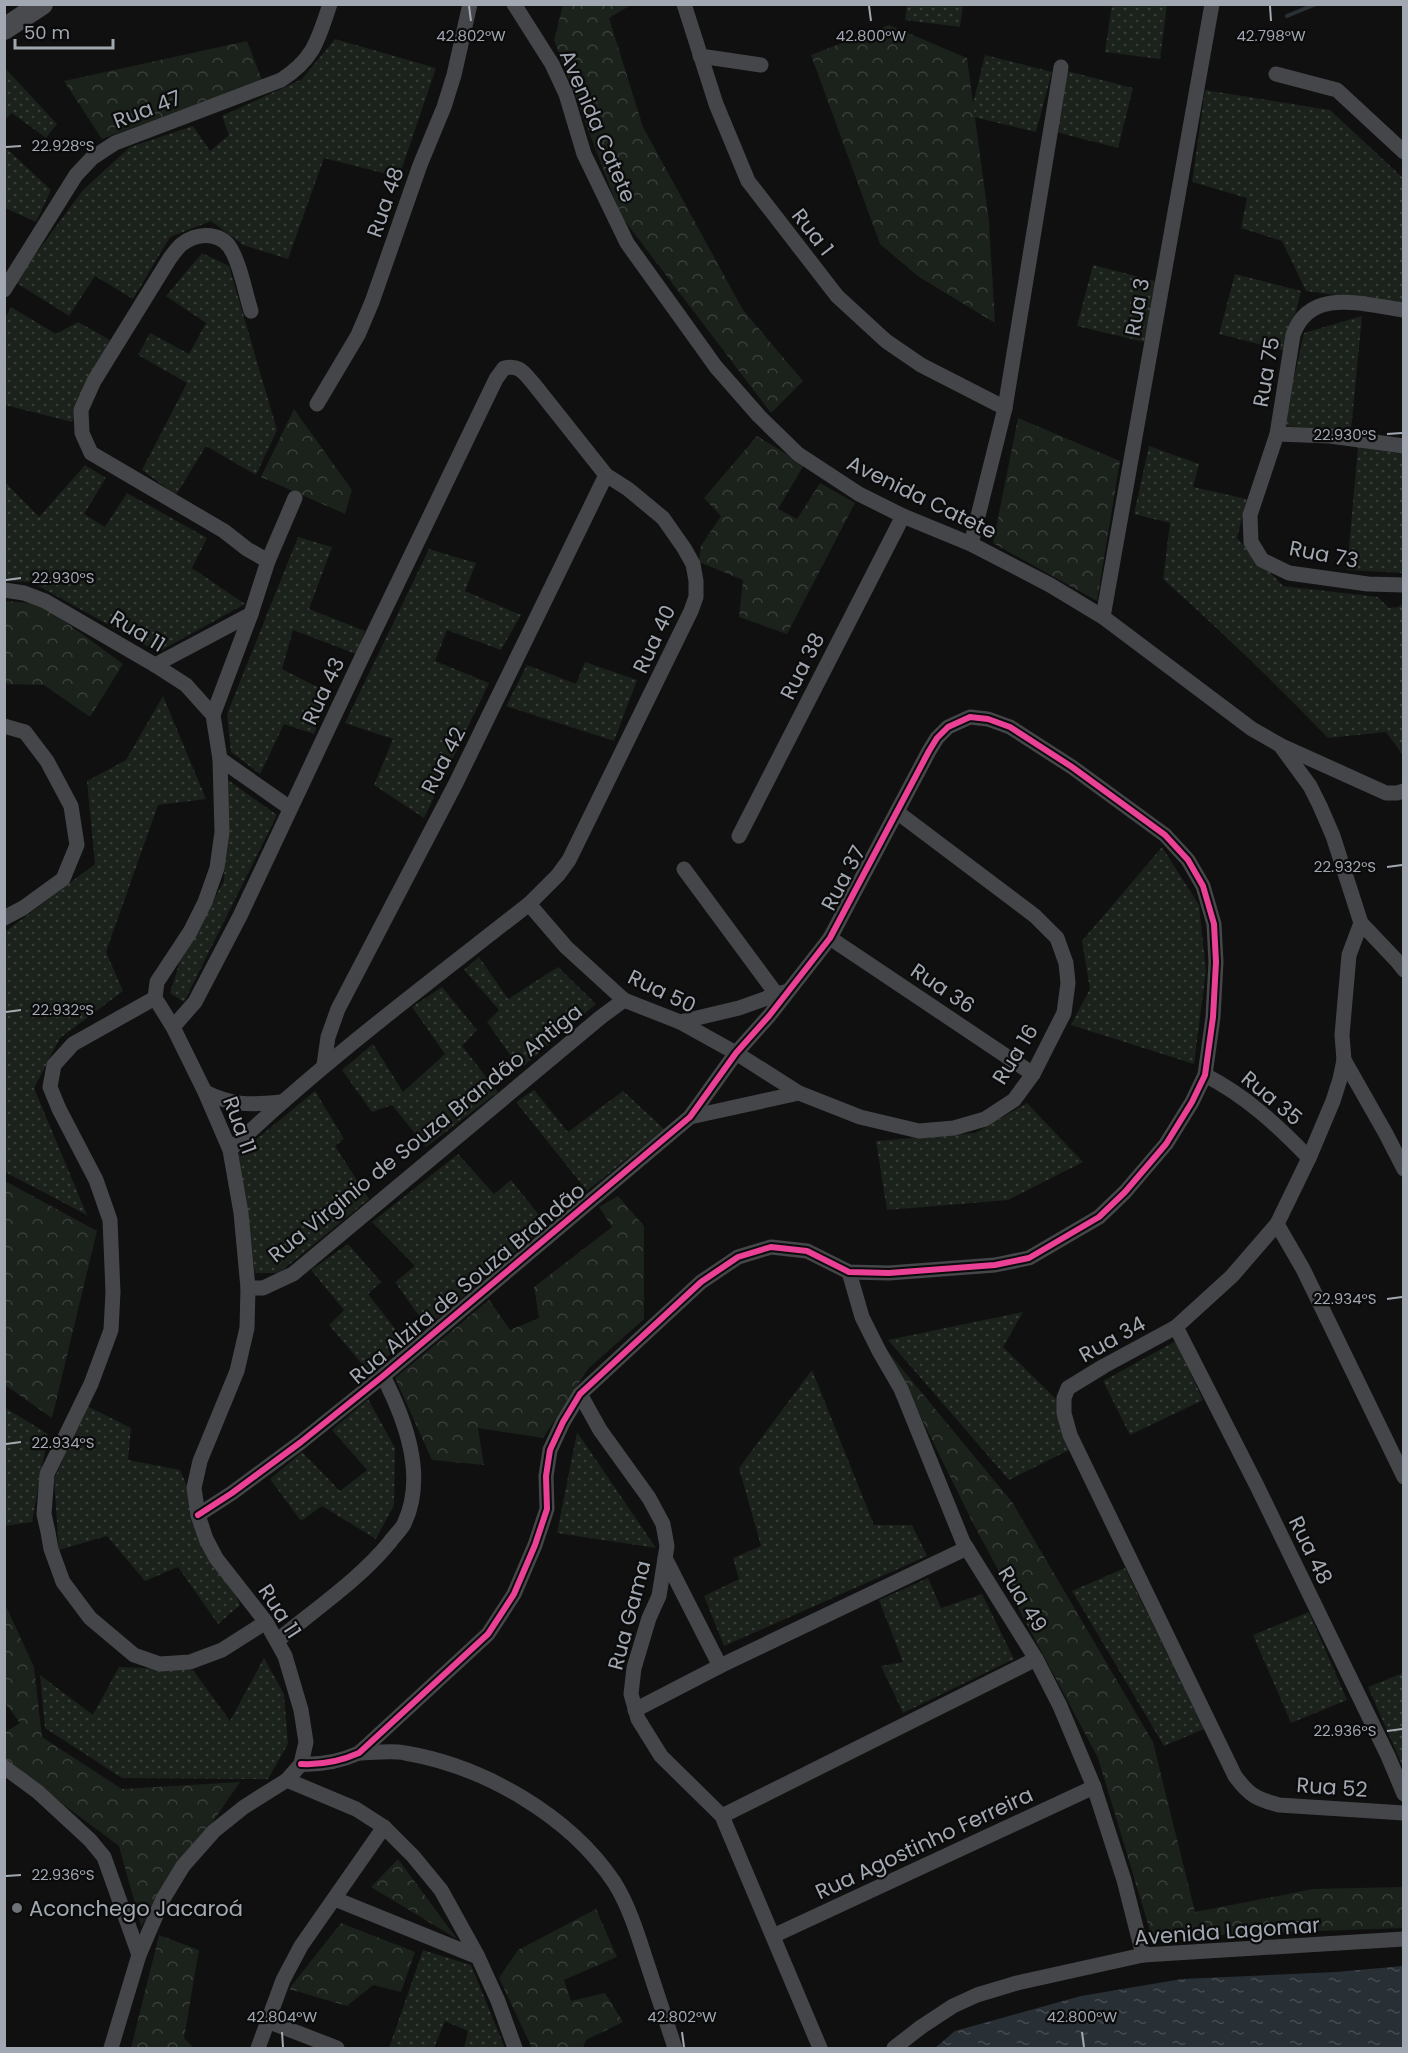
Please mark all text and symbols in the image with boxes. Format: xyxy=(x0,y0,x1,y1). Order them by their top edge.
scale bar xyxy=(15,12,112,50)
text: 50 m xyxy=(24,20,70,45)
text: 42.802°W xyxy=(436,25,506,46)
text: 42.800°W xyxy=(836,25,907,46)
text: 42.798°W xyxy=(1236,25,1306,46)
street label: Avenida Catete xyxy=(553,45,643,207)
street label: Rua 47 xyxy=(109,83,185,135)
text: 22.928°S xyxy=(32,135,94,156)
street label: Rua 48 xyxy=(359,163,411,241)
street label: Rua 1 xyxy=(785,202,841,262)
street label: Rua 3 xyxy=(1118,276,1156,338)
street label: Rua 75 xyxy=(1246,335,1286,409)
text: 22.930°S xyxy=(1313,424,1377,445)
street label: Avenida Catete xyxy=(842,448,1002,546)
street label: Rua 73 xyxy=(1287,533,1361,575)
text: 22.930°S xyxy=(31,567,95,588)
street label: Rua 40 xyxy=(626,600,682,678)
street label: Rua 11 xyxy=(105,603,171,659)
street label: Rua 38 xyxy=(773,628,831,704)
street label: Rua 43 xyxy=(295,652,351,730)
street label: Rua 42 xyxy=(414,722,472,798)
street label: Rua 37 xyxy=(814,840,872,916)
text: 22.932°S xyxy=(1314,856,1376,877)
street label: Rua 36 xyxy=(905,956,981,1020)
street label: Rua 50 xyxy=(623,962,701,1020)
street label: Rua Virginio de Souza Brandão Antiga xyxy=(262,997,588,1269)
text: 22.932°S xyxy=(32,999,94,1020)
street label: Rua 16 xyxy=(985,1018,1045,1090)
street label: Rua 35 xyxy=(1235,1064,1309,1132)
street label: Rua 11 xyxy=(216,1092,264,1158)
street label: Rua Alzira de Souza Brandão xyxy=(343,1176,591,1390)
text: 22.934°S xyxy=(1313,1288,1377,1309)
street label: Rua 34 xyxy=(1074,1309,1150,1369)
text: 22.934°S xyxy=(31,1432,95,1453)
street label: Rua 48 xyxy=(1282,1511,1340,1589)
street label: Rua Gama xyxy=(600,1557,658,1673)
street label: Rua 49 xyxy=(992,1561,1054,1637)
street label: Rua 11 xyxy=(252,1578,308,1644)
text: 22.936°S xyxy=(1313,1720,1377,1741)
street label: Rua 52 xyxy=(1295,1770,1369,1804)
street label: Rua Agostinho Ferreira xyxy=(810,1780,1038,1906)
text: 22.936°S xyxy=(31,1864,95,1885)
place label: Aconchego Jacaroá xyxy=(29,1894,243,1923)
marker: Aconchego Jacaroá xyxy=(10,1901,24,1915)
street label: Avenida Lagomar xyxy=(1133,1910,1321,1952)
text: 42.804°W xyxy=(247,2006,318,2027)
text: 42.802°W xyxy=(647,2006,717,2027)
text: 42.800°W xyxy=(1047,2006,1118,2027)

